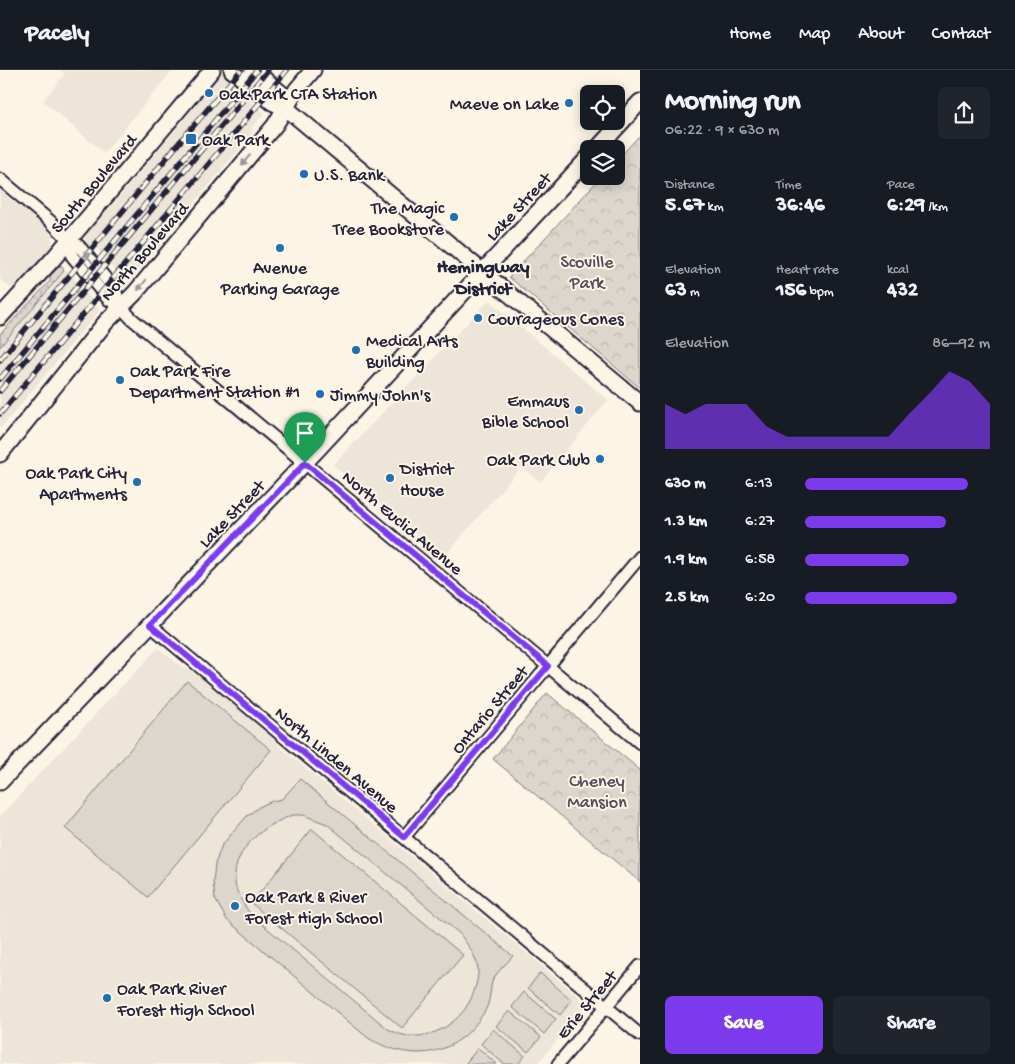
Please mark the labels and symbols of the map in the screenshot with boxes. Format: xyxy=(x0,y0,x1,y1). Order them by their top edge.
place label: Oak Park CTA Station xyxy=(219,85,378,106)
marker: Oak Park CTA Station xyxy=(203,87,215,99)
place label: Maeve on Lake xyxy=(450,95,560,116)
marker: Maeve on Lake xyxy=(563,97,575,109)
street label: South Boulevard xyxy=(47,130,143,238)
place label: Oak Park xyxy=(202,131,271,152)
marker: Oak Park xyxy=(184,132,198,146)
one-way arrow xyxy=(241,154,252,166)
place label: U.S. Bank xyxy=(314,166,386,187)
marker: U.S. Bank xyxy=(298,168,310,180)
street label: Lake Street xyxy=(483,168,558,246)
street label: North Boulevard xyxy=(97,198,195,306)
place label: The Magic Tree Bookstore xyxy=(332,199,445,241)
marker: The Magic Tree Bookstore xyxy=(448,211,460,223)
marker: Avenue Parking Garage xyxy=(274,242,286,254)
one-way arrow xyxy=(83,251,94,264)
park label: Scoville Park xyxy=(561,253,614,295)
district label: Hemingway District xyxy=(437,257,530,302)
place label: Avenue Parking Garage xyxy=(220,259,340,301)
one-way arrow xyxy=(137,279,148,291)
place label: Courageous Cones xyxy=(488,310,625,331)
marker: Courageous Cones xyxy=(472,312,484,324)
place label: Medical Arts Building xyxy=(365,332,459,374)
marker: Medical Arts Building xyxy=(350,344,362,356)
place label: Oak Park Fire Department Station #1 xyxy=(129,362,300,404)
marker: Oak Park Fire Department Station #1 xyxy=(114,374,126,386)
place label: Jimmy John's xyxy=(330,386,432,407)
marker: Jimmy John's xyxy=(314,388,326,400)
place label: Emmaus Bible School xyxy=(481,392,570,434)
marker: Emmaus Bible School xyxy=(573,404,585,416)
pin xyxy=(284,412,326,463)
place label: Oak Park Club xyxy=(487,451,590,472)
marker: Oak Park Club xyxy=(594,453,606,465)
place label: District House xyxy=(399,460,455,502)
place label: Oak Park City Apartments xyxy=(25,464,128,506)
street label: North Euclid Avenue xyxy=(337,467,467,581)
marker: District House xyxy=(384,472,396,484)
street label: Lake Street xyxy=(195,475,271,553)
marker: Oak Park City Apartments xyxy=(131,476,143,488)
street label: Ontario Street xyxy=(448,661,535,759)
street label: North Linden Avenue xyxy=(269,703,402,819)
park label: Cheney Mansion xyxy=(567,772,627,814)
place label: Oak Park & River Forest High School xyxy=(244,888,383,930)
marker: Oak Park & River Forest High School xyxy=(229,900,241,912)
street label: Erie Street xyxy=(553,966,624,1044)
place label: Oak Park River Forest High School xyxy=(116,980,255,1022)
marker: Oak Park River Forest High School xyxy=(101,992,113,1004)

